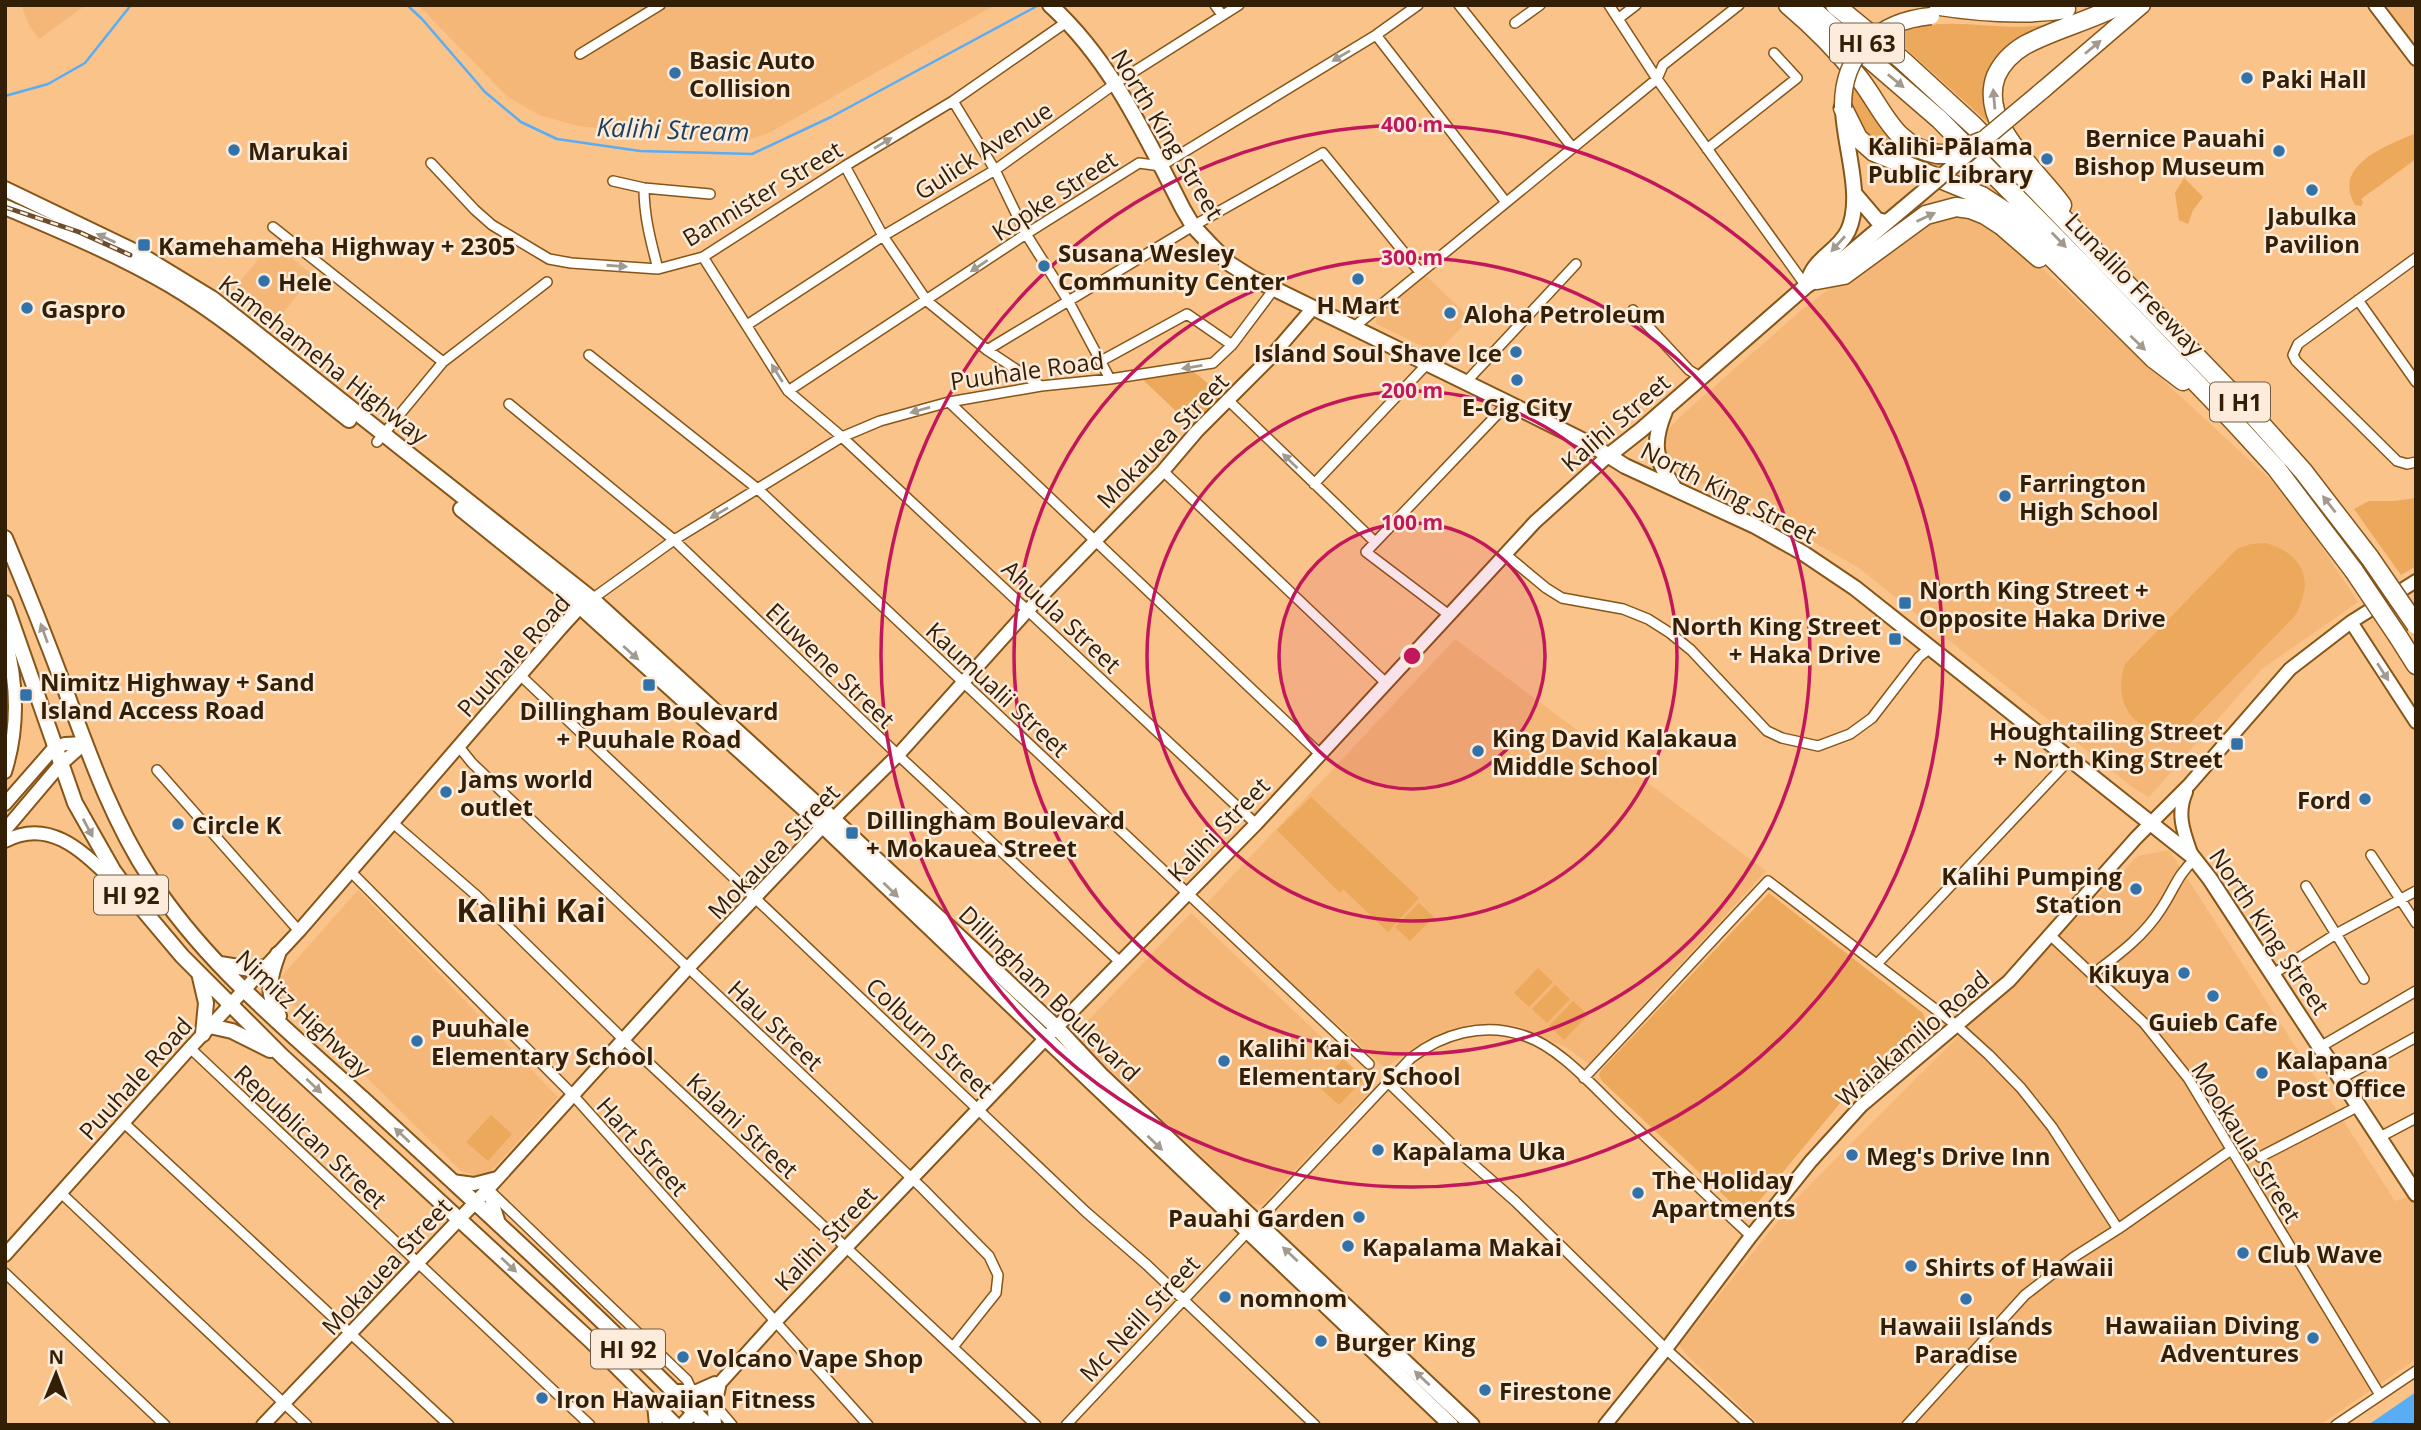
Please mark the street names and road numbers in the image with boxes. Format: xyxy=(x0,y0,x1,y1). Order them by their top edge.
road number: HI 63 xyxy=(1830,24,1904,62)
street label: North King Street xyxy=(1104,43,1232,225)
street label: Gulick Avenue xyxy=(908,93,1058,207)
street label: Bannister Street xyxy=(676,132,848,254)
street label: Kopke Street xyxy=(985,142,1123,248)
street label: Lunalilo Freeway xyxy=(2058,205,2213,364)
street label: Kamehameha Highway xyxy=(212,267,436,452)
street label: Puuhale Road xyxy=(948,343,1106,397)
street label: Mokauea Street xyxy=(1089,365,1235,515)
street label: Kalihi Street xyxy=(1554,366,1676,478)
road number: I H1 xyxy=(2210,382,2270,422)
street label: North King Street xyxy=(1635,433,1823,551)
street label: Ahuula Street xyxy=(995,552,1129,680)
street label: Puuhale Road xyxy=(449,586,577,724)
street label: Eluwene Street xyxy=(759,595,903,735)
street label: Kaumualii Street xyxy=(919,614,1077,764)
street label: Kalihi Street xyxy=(1160,769,1276,889)
street label: Mokauea Street xyxy=(700,776,846,926)
street label: North King Street xyxy=(2202,842,2338,1020)
road number: HI 92 xyxy=(94,876,168,914)
street label: Dillingham Boulevard xyxy=(952,898,1148,1088)
street label: Nimitz Highway xyxy=(229,942,380,1085)
street label: Waiakamilo Road xyxy=(1828,962,1996,1114)
street label: Colburn Street xyxy=(859,969,1001,1105)
street label: Hau Street xyxy=(721,972,831,1078)
street label: Puuhale Road xyxy=(71,1009,199,1147)
street label: Mookaula Street xyxy=(2184,1055,2310,1229)
street label: Republican Street xyxy=(228,1057,394,1215)
street label: Kalani Street xyxy=(680,1065,806,1185)
street label: Hart Street xyxy=(590,1089,696,1203)
street label: Kalihi Street xyxy=(767,1178,883,1298)
street label: Mokauea Street xyxy=(314,1190,458,1342)
street label: Mc Neill Street xyxy=(1072,1247,1206,1389)
road number: HI 92 xyxy=(591,1330,665,1368)

